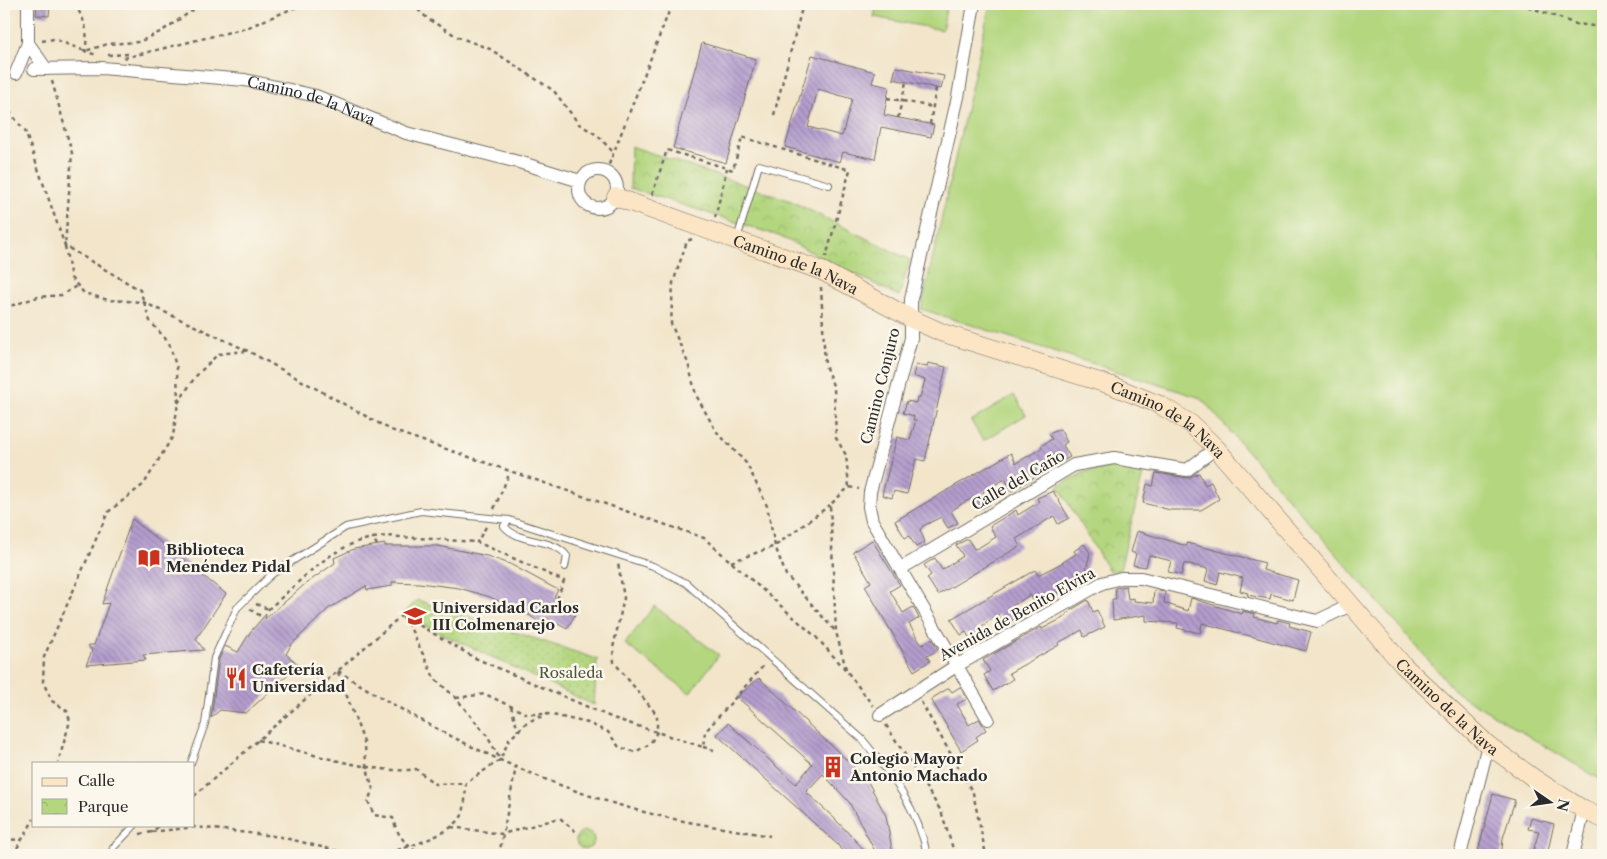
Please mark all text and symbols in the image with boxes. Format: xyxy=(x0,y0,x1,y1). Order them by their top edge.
street label: Camino de la Nava xyxy=(246,71,378,129)
street label: Camino de la Nava xyxy=(731,230,862,298)
street label: Camino Conjuro xyxy=(856,326,904,446)
street label: Camino de la Nava xyxy=(1108,377,1230,462)
street label: Calle del Caño xyxy=(968,446,1068,514)
place label: Biblioteca Menéndez Pidal xyxy=(166,540,291,576)
library icon: Biblioteca Menéndez Pidal xyxy=(136,545,162,571)
street label: Avenida de Benito Elvira xyxy=(935,563,1098,665)
place label: Universidad Carlos III Colmenarejo xyxy=(432,598,579,634)
school or university icon: Universidad Carlos III Colmenarejo xyxy=(402,603,428,629)
street label: Camino de la Nava xyxy=(1392,654,1502,759)
place label: Cafetería Universidad xyxy=(252,660,345,696)
park label: Rosaleda xyxy=(539,663,603,682)
restaurant icon: Cafetería Universidad xyxy=(223,665,249,691)
place label: Colegio Mayor Antonio Machado xyxy=(849,749,988,785)
building icon: Colegio Mayor Antonio Machado xyxy=(820,754,846,780)
legend xyxy=(32,762,195,826)
text: Calle xyxy=(78,771,115,790)
north arrow xyxy=(1524,776,1574,826)
text: Parque xyxy=(78,797,128,816)
text: N xyxy=(1553,797,1573,813)

